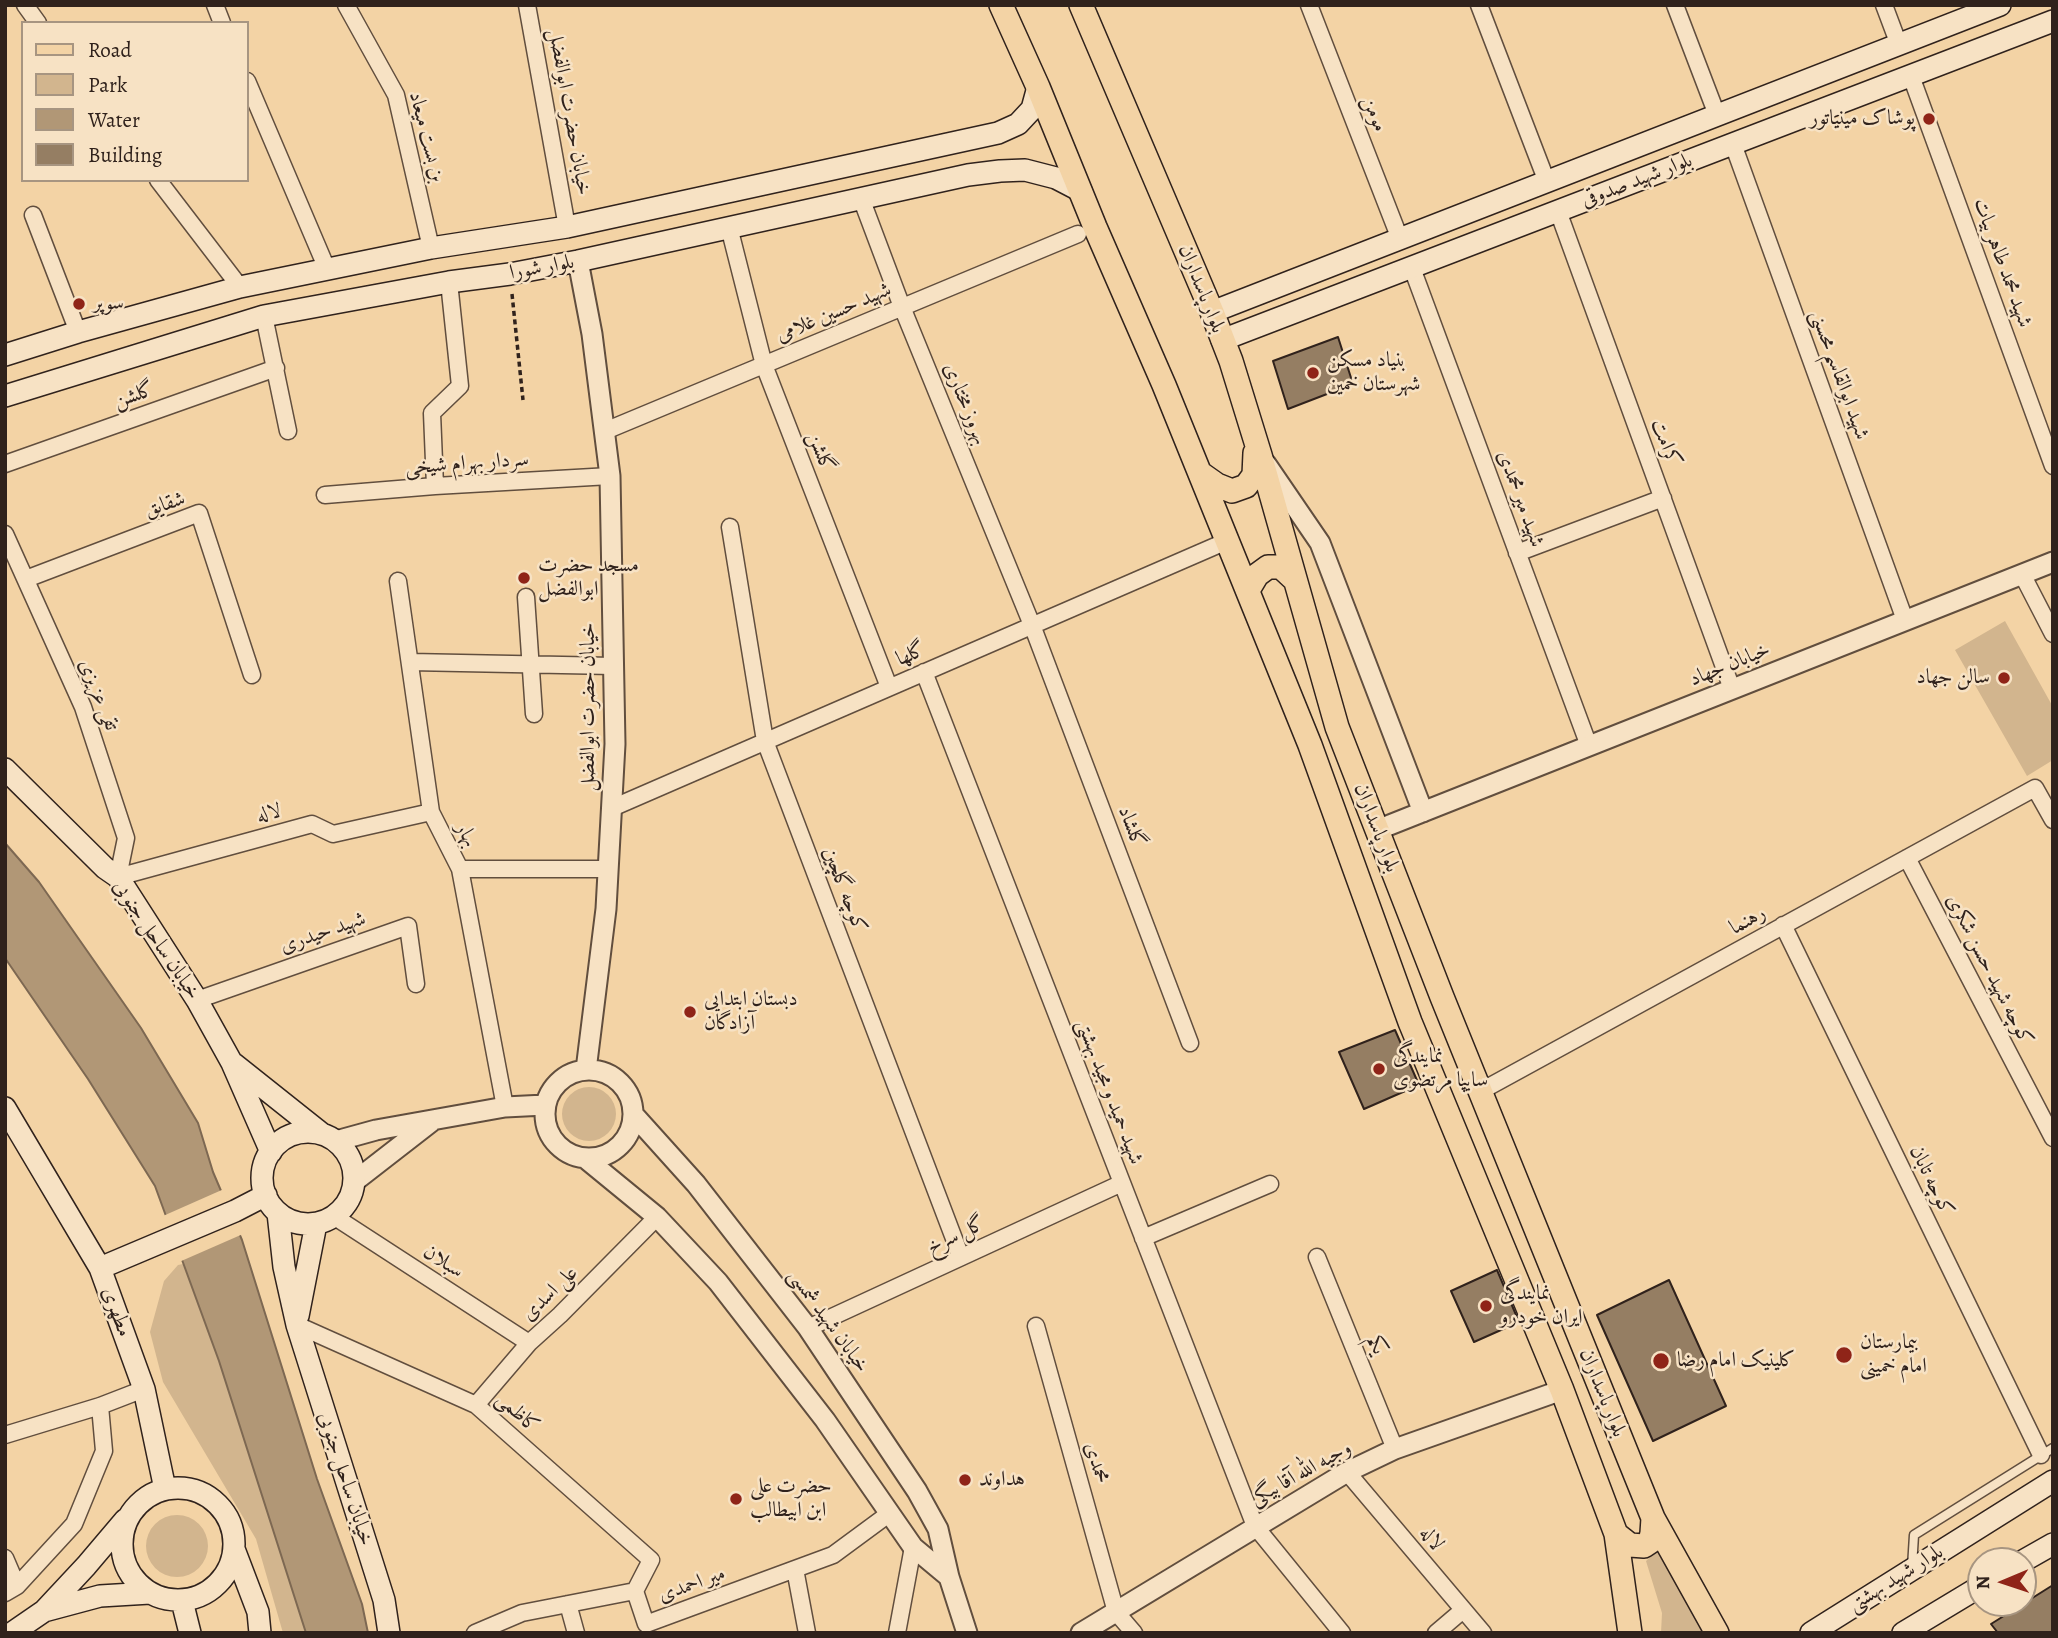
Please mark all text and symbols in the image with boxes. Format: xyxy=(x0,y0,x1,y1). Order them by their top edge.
legend xyxy=(21,21,248,182)
street label: خیابان حضرت ابوالفضل xyxy=(542,27,596,197)
text: Road xyxy=(88,36,132,64)
text: Park xyxy=(88,71,127,99)
street label: بن بست میعاد xyxy=(403,89,449,185)
street label: مومن xyxy=(1356,92,1392,136)
text: Water xyxy=(88,106,140,134)
place label: پوشاک مینیاتور xyxy=(1810,106,1915,132)
marker: پوشاک مینیاتور xyxy=(1921,111,1937,127)
text: Building xyxy=(88,141,162,169)
street label: بلوار شهید صدوقی xyxy=(1578,148,1696,214)
street label: شهید محمد طاهر بیات xyxy=(1967,195,2037,331)
street label: بلوار پاسداران xyxy=(1172,241,1230,337)
street label: بلوار شورا xyxy=(508,250,576,286)
street label: شهید حسین غلامی xyxy=(773,277,895,349)
place label: سوپر xyxy=(93,291,124,317)
marker: سوپر xyxy=(71,296,87,312)
street label: شهید ابوالقاسم محسنی xyxy=(1804,307,1874,443)
place label: بنیاد مسکن شهرستان خمین xyxy=(1327,348,1420,398)
street label: بهروز مختاری xyxy=(937,359,993,449)
marker: بنیاد مسکن شهرستان خمین xyxy=(1305,365,1321,381)
street label: گلشن xyxy=(110,377,158,415)
street label: کرامت xyxy=(1645,416,1685,470)
street label: گلشن xyxy=(801,428,839,476)
street label: سردار بهرام شیخی xyxy=(404,447,530,481)
street label: شهید میر محمدی xyxy=(1491,447,1549,551)
street label: شقایق xyxy=(141,487,189,523)
place label: مسجد حضرت ابوالفضل xyxy=(538,553,639,603)
marker: مسجد حضرت ابوالفضل xyxy=(516,570,532,586)
street label: خیابان حضرت ابوالفضل xyxy=(576,623,602,791)
street label: خیابان جهاد xyxy=(1686,637,1774,693)
street label: گلها xyxy=(893,638,929,672)
street label: تقی عزیزی xyxy=(72,656,124,734)
place label: سالن جهاد xyxy=(1916,665,1990,691)
marker: سالن جهاد xyxy=(1996,670,2012,686)
street label: بلوار پاسداران xyxy=(1348,780,1404,876)
street label: لاله xyxy=(254,799,284,829)
street label: گلشاد xyxy=(1112,803,1150,851)
street label: بهار xyxy=(449,818,483,852)
street label: کوچه گلچین xyxy=(816,844,872,936)
street label: خیابان ساحل جنوبی xyxy=(107,875,205,1005)
street label: کوچه شهید حسن شکری xyxy=(1940,890,2038,1050)
street label: رهنما xyxy=(1725,901,1771,941)
street label: شهید حیدری xyxy=(277,907,369,959)
place label: دبستان ابتدایی آزادگان xyxy=(704,987,798,1037)
marker: دبستان ابتدایی آزادگان xyxy=(682,1004,698,1020)
street label: شهید حمید و مجید بهشتی xyxy=(1070,1016,1148,1168)
place label: نمایندگی سایپا مرتضوی xyxy=(1393,1044,1488,1094)
marker: نمایندگی سایپا مرتضوی xyxy=(1371,1061,1387,1077)
street label: کوچه تابان xyxy=(1903,1142,1959,1220)
street label: گل سرخ xyxy=(923,1212,989,1260)
street label: سبلان xyxy=(418,1240,468,1284)
street label: علی اسدی xyxy=(517,1261,583,1327)
street label: خیابان شهید شمسی xyxy=(782,1264,874,1378)
place label: نمایندگی ایران خودرو xyxy=(1500,1281,1582,1331)
street label: مطهری xyxy=(95,1284,137,1340)
marker: نمایندگی ایران خودرو xyxy=(1478,1298,1494,1314)
place label: بیمارستان امام خمینی xyxy=(1860,1330,1927,1380)
street label: یکم xyxy=(1361,1332,1391,1358)
street label: بلوار پاسداران xyxy=(1573,1345,1631,1441)
marker: بیمارستان امام خمینی xyxy=(1834,1345,1854,1365)
place label: کلینیک امام رضا xyxy=(1677,1348,1796,1374)
marker: کلینیک امام رضا xyxy=(1651,1351,1671,1371)
street label: کاظمی xyxy=(490,1387,544,1439)
street label: خیابان ساحل جنوبی xyxy=(312,1409,378,1549)
street label: وجیه الله آقا بیگی xyxy=(1246,1436,1356,1512)
street label: محمدی xyxy=(1078,1440,1114,1486)
place label: هداوند xyxy=(979,1467,1025,1493)
marker: هداوند xyxy=(957,1472,973,1488)
place label: حضرت علی ابن ابیطالب xyxy=(750,1474,832,1524)
marker: حضرت علی ابن ابیطالب xyxy=(728,1491,744,1507)
street label: لاله xyxy=(1413,1521,1449,1557)
street label: بلوار شهید بهشتی xyxy=(1844,1540,1948,1618)
north arrow xyxy=(1967,1547,2037,1617)
street label: میر احمدی xyxy=(655,1561,729,1609)
text: N xyxy=(1970,1575,1996,1590)

